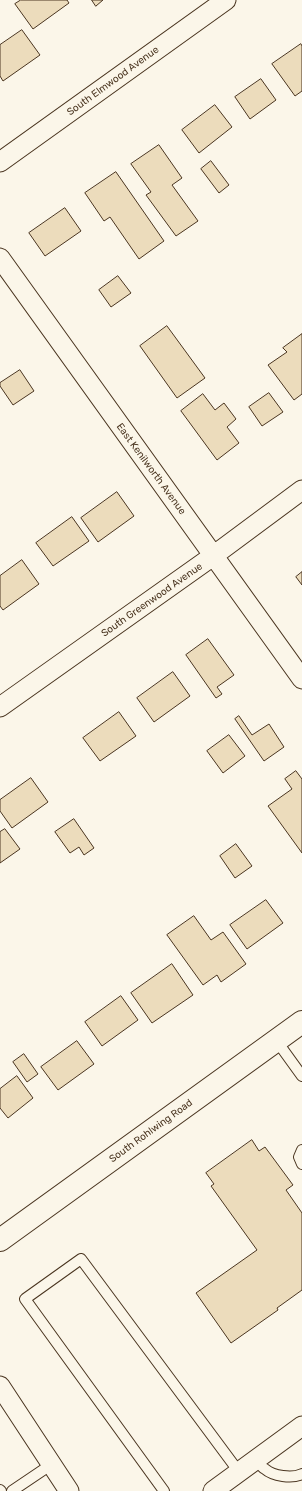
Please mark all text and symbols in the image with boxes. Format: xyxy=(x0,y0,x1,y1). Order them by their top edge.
street label: South Elmwood Avenue xyxy=(65,44,161,118)
street label: East Kenilworth Avenue xyxy=(114,421,188,517)
street label: South Greenwood Avenue xyxy=(99,560,205,640)
street label: South Rohlwing Road xyxy=(107,1097,195,1165)

